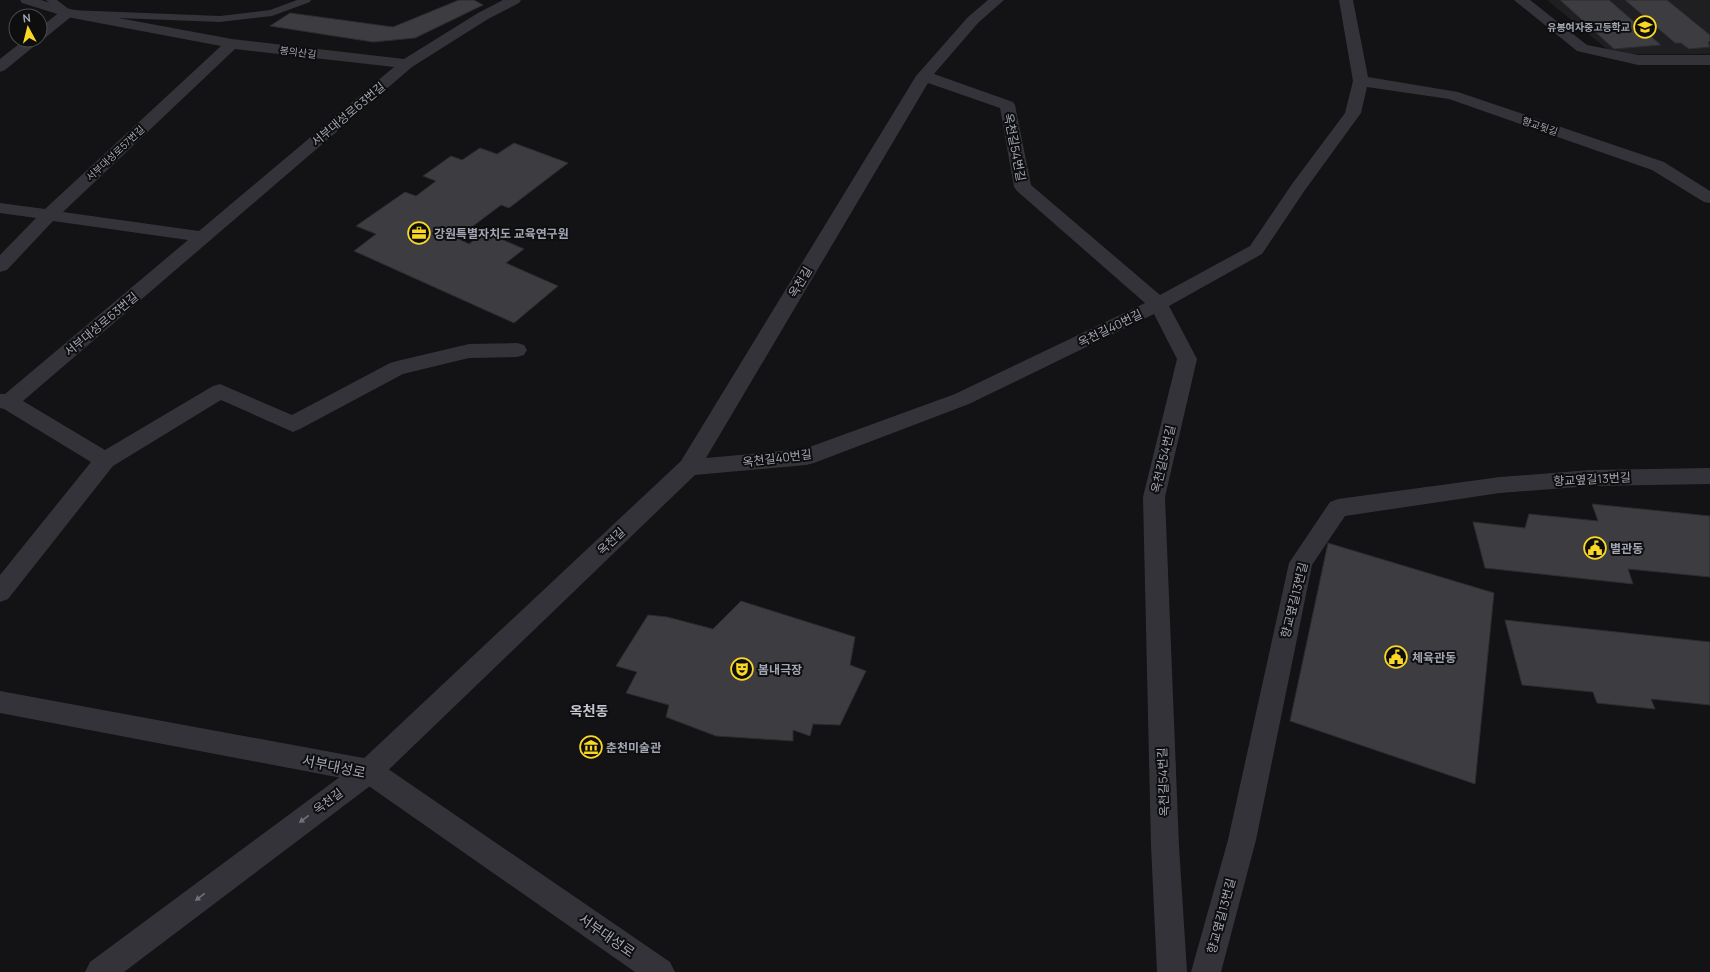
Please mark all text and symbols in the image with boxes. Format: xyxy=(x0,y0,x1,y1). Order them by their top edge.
north arrow xyxy=(8,8,48,48)
text: N xyxy=(22,10,32,26)
school or university icon: 유봉여자중고등학교 xyxy=(1632,14,1658,40)
place label: 유봉여자중고등학교 xyxy=(1547,20,1630,34)
street label: 봉의산길 xyxy=(279,43,317,61)
street label: 서부대성로63번길 xyxy=(308,78,388,150)
street label: 옥천길54번길 xyxy=(1000,111,1030,183)
street label: 향교뒷길 xyxy=(1520,113,1560,139)
street label: 서부대성로57번길 xyxy=(83,122,147,184)
office icon: 강원특별자치도 교육연구원 xyxy=(406,220,432,246)
place label: 강원특별자치도 교육연구원 xyxy=(434,225,569,242)
street label: 옥천길 xyxy=(784,263,816,301)
street label: 서부대성로63번길 xyxy=(61,288,141,360)
street label: 옥천길40번길 xyxy=(1075,305,1145,351)
street label: 옥천길54번길 xyxy=(1147,423,1179,495)
street label: 옥천길40번길 xyxy=(741,445,813,471)
street label: 향교옆길13번길 xyxy=(1553,468,1631,490)
street label: 옥천길 xyxy=(593,523,629,559)
public building icon: 별관동 xyxy=(1582,535,1608,561)
place label: 별관동 xyxy=(1610,540,1643,557)
street label: 향교옆길13번길 xyxy=(1276,560,1312,640)
public building icon: 체육관동 xyxy=(1383,644,1409,670)
place label: 체육관동 xyxy=(1412,649,1456,666)
theatre icon: 봄내극장 xyxy=(729,656,755,682)
place label: 봄내극장 xyxy=(758,661,802,678)
district label: 옥천동 xyxy=(570,701,608,720)
museum icon: 춘천미술관 xyxy=(578,734,604,760)
place label: 춘천미술관 xyxy=(606,739,661,756)
street label: 옥천길54번길 xyxy=(1153,747,1173,817)
street label: 서부대성로 xyxy=(301,750,368,782)
street label: 옥천길 xyxy=(310,784,346,818)
one-way arrow xyxy=(299,815,309,823)
street label: 향교옆길13번길 xyxy=(1203,876,1239,956)
one-way arrow xyxy=(194,893,205,901)
street label: 서부대성로 xyxy=(575,909,639,961)

